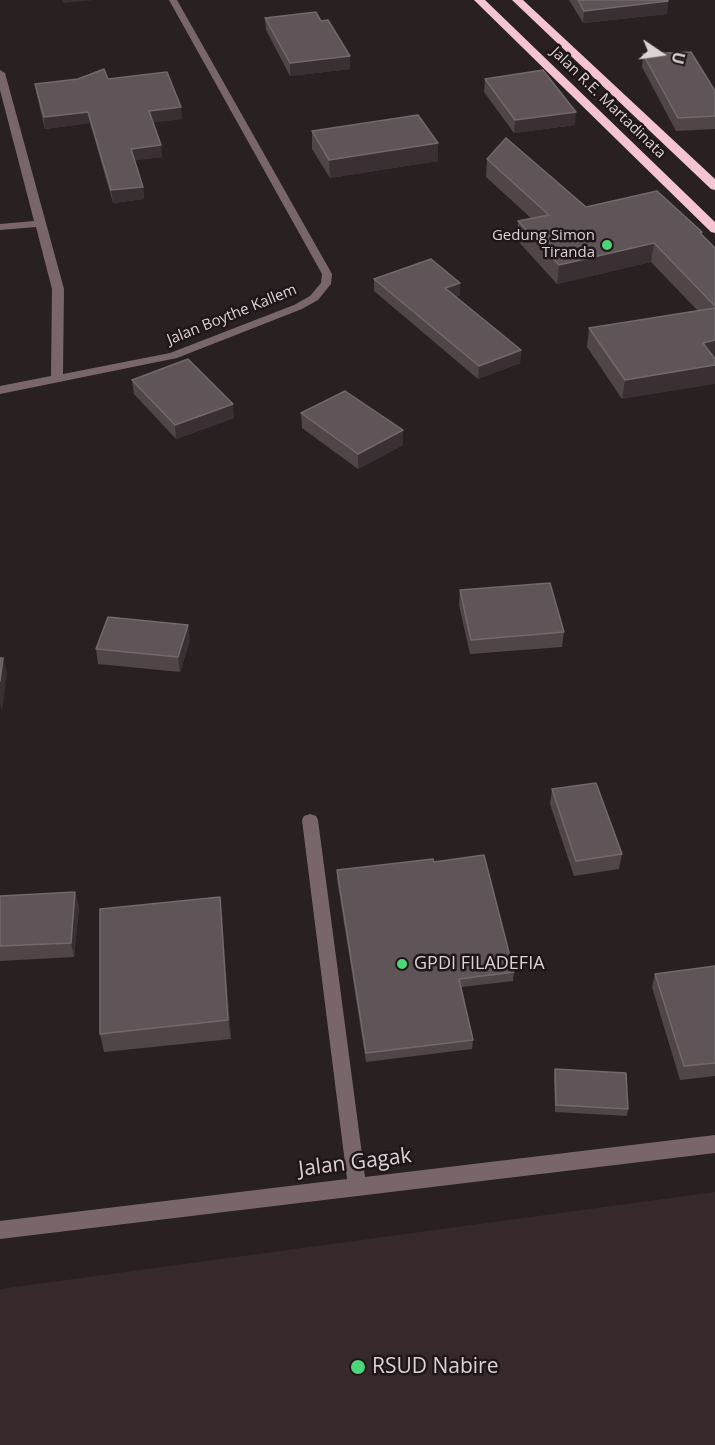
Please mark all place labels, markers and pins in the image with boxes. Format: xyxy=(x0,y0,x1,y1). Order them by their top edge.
place label: Gedung Simon Tiranda xyxy=(492,227,595,262)
marker: Gedung Simon Tiranda xyxy=(600,238,614,252)
place label: GPDI FILADEFIA xyxy=(414,953,545,975)
marker: GPDI FILADEFIA xyxy=(395,957,409,971)
place label: RSUD Nabire xyxy=(372,1354,498,1380)
marker: RSUD Nabire xyxy=(349,1358,367,1376)

